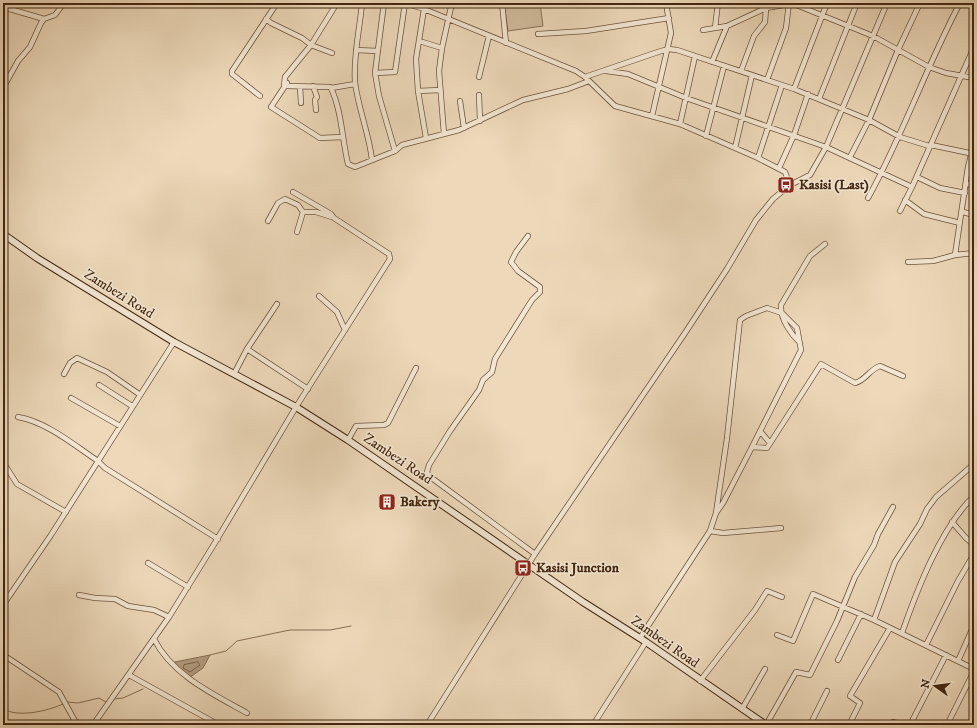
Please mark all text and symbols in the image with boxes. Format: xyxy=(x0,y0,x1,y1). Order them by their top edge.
bus stop icon: Kasisi (Last) xyxy=(776,175,796,195)
place label: Kasisi (Last) xyxy=(799,176,869,194)
street label: Zambezi Road xyxy=(81,265,157,323)
street label: Zambezi Road xyxy=(360,429,436,489)
building icon: Bakery xyxy=(377,492,397,512)
place label: Bakery xyxy=(400,493,440,511)
bus stop icon: Kasisi Junction xyxy=(513,558,533,578)
place label: Kasisi Junction xyxy=(536,559,620,577)
street label: Zambezi Road xyxy=(627,612,703,672)
north arrow xyxy=(915,666,955,706)
text: N xyxy=(918,678,934,690)

